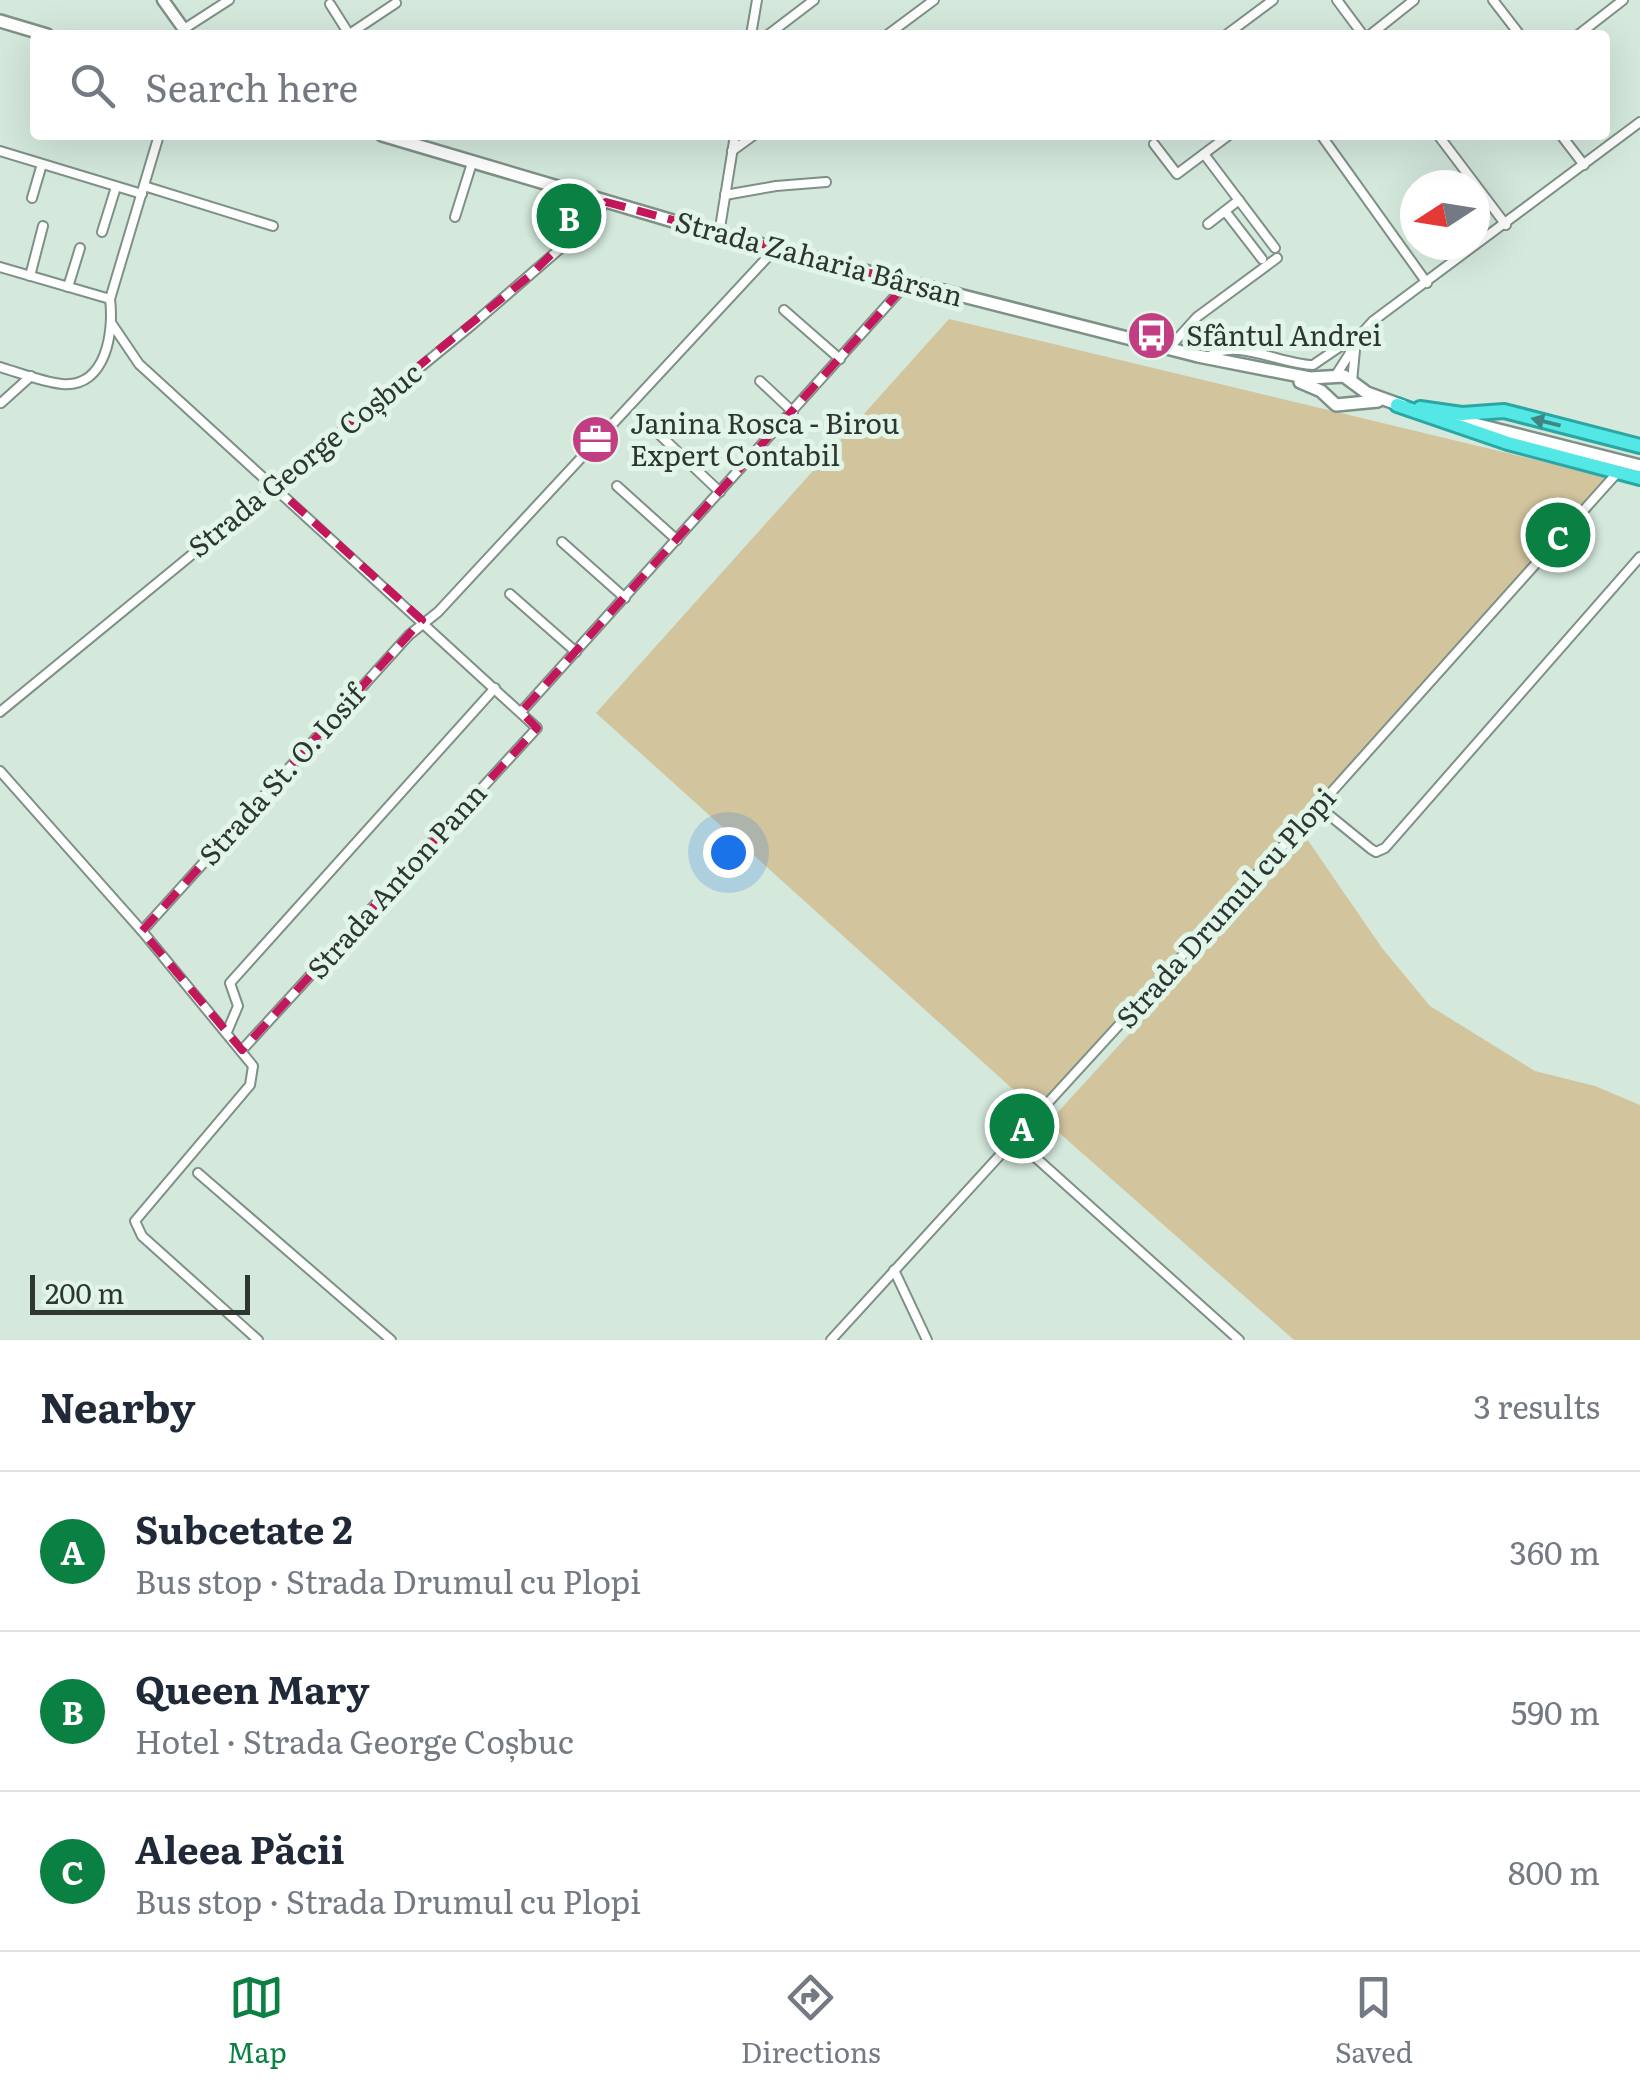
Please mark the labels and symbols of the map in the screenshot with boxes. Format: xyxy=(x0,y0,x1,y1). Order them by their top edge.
north arrow xyxy=(1400,170,1490,260)
pin: B xyxy=(536,178,602,254)
street label: Strada Zaharia Bârsan xyxy=(671,199,968,316)
bus stop icon: Sfântul Andrei xyxy=(1125,310,1177,362)
place label: Sfântul Andrei xyxy=(1186,313,1382,355)
street label: Strada George Coșbuc xyxy=(178,351,429,566)
place label: Janina Rosca - Birou Expert Contabil xyxy=(630,401,899,475)
one-way arrow xyxy=(1530,413,1561,429)
office icon: Janina Rosca - Birou Expert Contabil xyxy=(569,414,621,466)
pin: C xyxy=(1526,498,1590,572)
street label: Strada St. O. Iosif xyxy=(188,672,375,874)
street label: Strada Anton Pann xyxy=(296,772,495,987)
street label: Strada Drumul cu Plopi xyxy=(1105,777,1344,1036)
your location xyxy=(703,827,754,878)
pin: A xyxy=(990,1088,1054,1164)
scale bar xyxy=(30,1270,250,1314)

